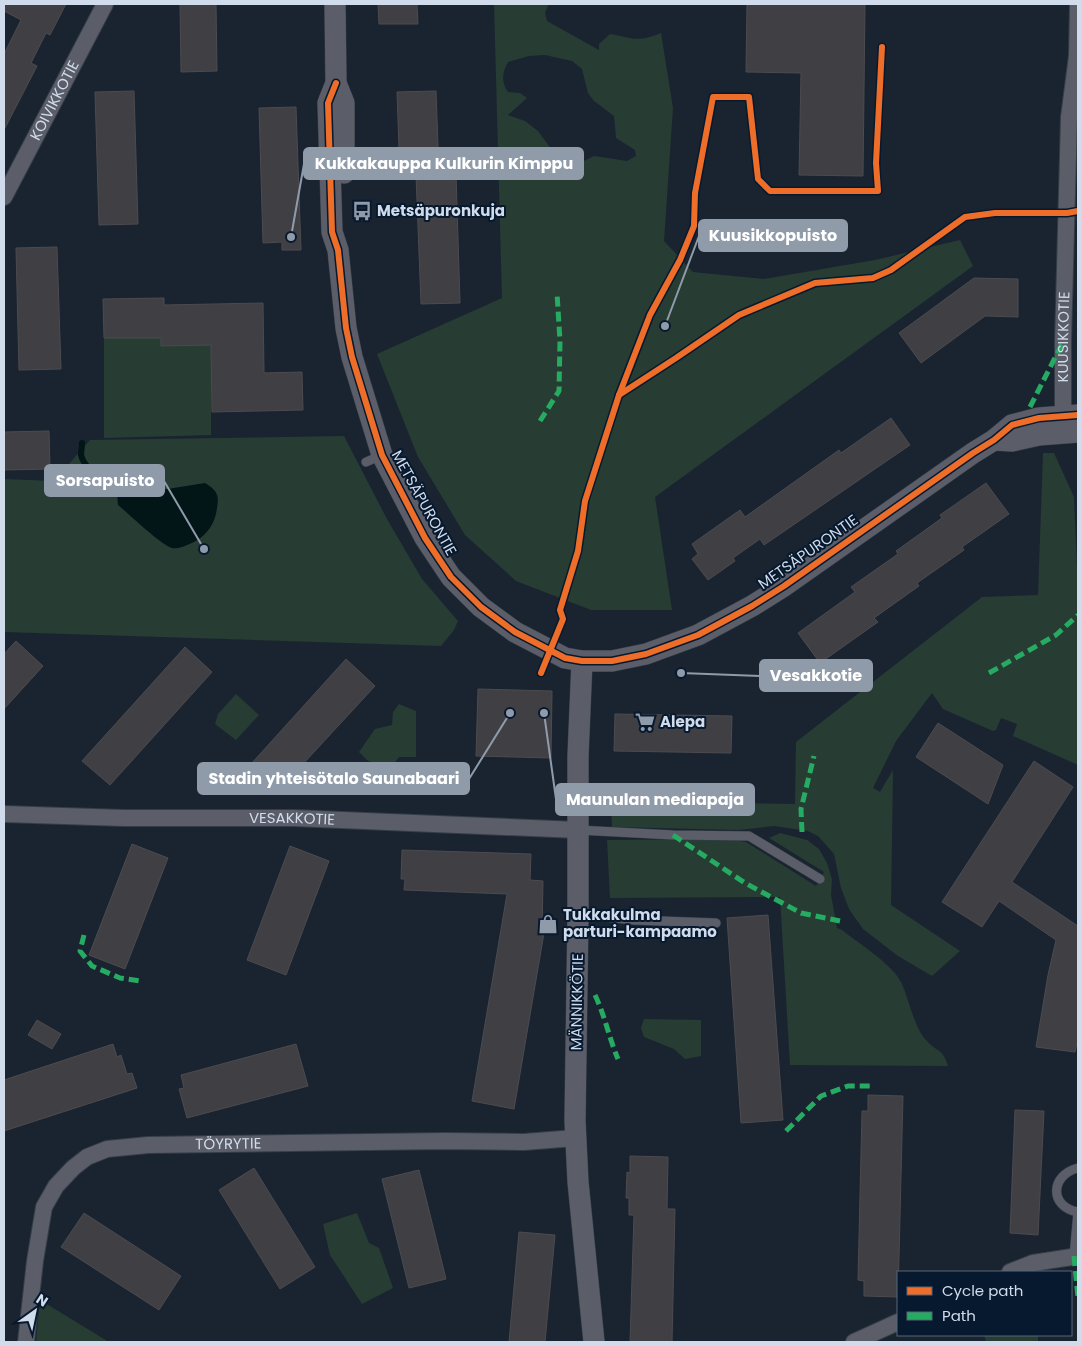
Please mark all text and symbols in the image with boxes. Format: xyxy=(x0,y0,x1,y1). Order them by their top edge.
street label: KOIVIKKOTIE xyxy=(24,56,84,144)
callout: Kukkakauppa Kulkurin Kimppu xyxy=(304,148,583,179)
text: Kukkakauppa Kulkurin Kimppu xyxy=(315,152,573,175)
bus stop icon: Metsäpuronkuja xyxy=(351,200,373,222)
place label: Metsäpuronkuja xyxy=(377,200,505,221)
callout: Kuusikkopuisto xyxy=(699,220,847,251)
text: Kuusikkopuisto xyxy=(709,224,837,247)
street label: KUUSIKKOTIE xyxy=(1052,291,1074,383)
street label: METSÄPURONTIE xyxy=(387,446,462,559)
callout: Sorsapuisto xyxy=(45,465,164,496)
text: Sorsapuisto xyxy=(56,469,154,492)
street label: METSÄPURONTIE xyxy=(754,509,862,594)
callout: Vesakkotie xyxy=(760,660,872,691)
text: Vesakkotie xyxy=(770,664,862,687)
supermarket icon: Alepa xyxy=(634,711,656,733)
place label: Alepa xyxy=(660,711,705,732)
callout: Stadin yhteisötalo Saunabaari xyxy=(198,763,469,794)
text: Stadin yhteisötalo Saunabaari xyxy=(208,767,460,790)
callout: Maunulan mediapaja xyxy=(556,784,754,815)
text: Maunulan mediapaja xyxy=(566,788,744,811)
street label: VESAKKOTIE xyxy=(249,807,335,830)
place label: Tukkakulma parturi-kampaamo xyxy=(563,904,717,942)
shop icon: Tukkakulma parturi-kampaamo xyxy=(537,913,559,935)
street label: MÄNNIKKÖTIE xyxy=(565,953,588,1051)
street label: TÖYRYTIE xyxy=(195,1132,261,1154)
legend xyxy=(897,1271,1072,1336)
text: Cycle path xyxy=(942,1280,1023,1301)
north arrow xyxy=(10,1286,60,1336)
text: N xyxy=(32,1289,52,1311)
text: Path xyxy=(942,1305,976,1326)

